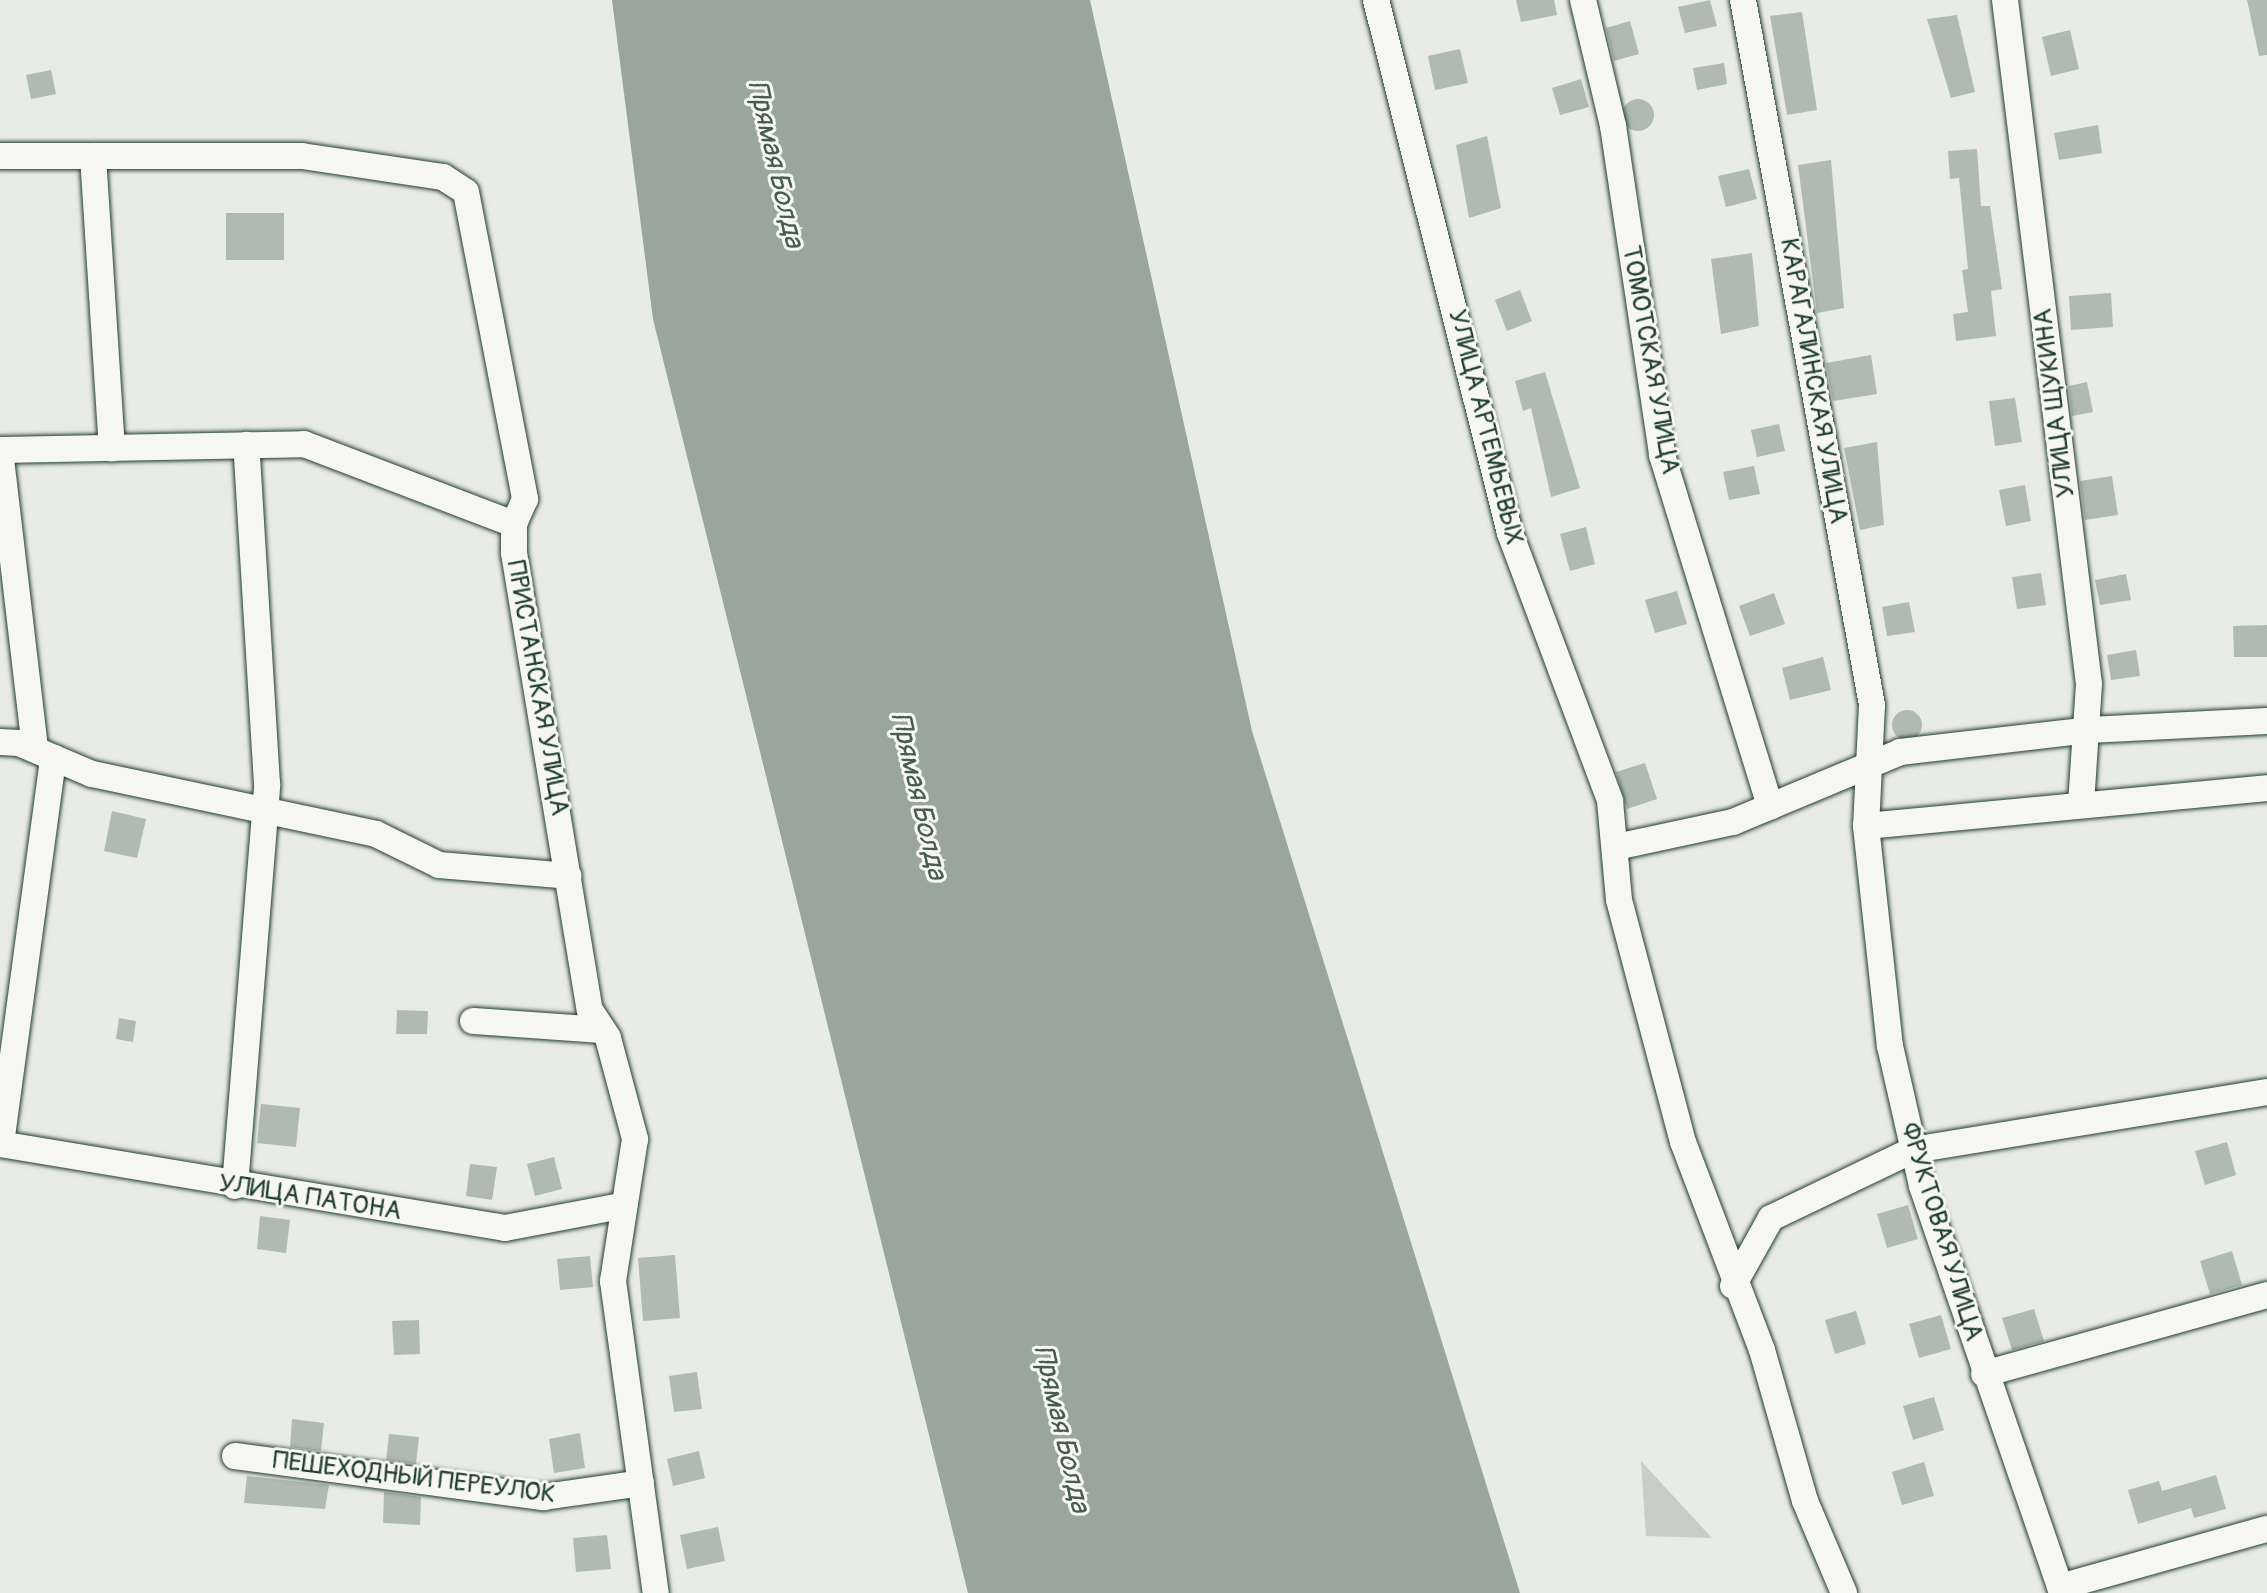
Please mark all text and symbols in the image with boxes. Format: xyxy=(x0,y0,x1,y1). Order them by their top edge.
water label: Прямая Болда xyxy=(739,77,811,251)
street label: КАРАГАЛИНСКАЯ УЛИЦА xyxy=(1773,236,1853,526)
street label: ТОМОТСКАЯ УЛИЦА xyxy=(1615,243,1685,477)
street label: УЛИЦА АРТЕМЬЕВЫХ xyxy=(1441,306,1529,548)
street label: УЛИЦА ЩУКИНА xyxy=(2028,307,2082,499)
street label: ПРИСТАНСКАЯ УЛИЦА xyxy=(499,558,575,818)
water label: Прямая Болда xyxy=(882,709,954,883)
street label: ФРУКТОВАЯ УЛИЦА xyxy=(1893,1119,1989,1345)
street label: УЛИЦА ПАТОНА xyxy=(216,1168,404,1228)
water label: Прямая Болда xyxy=(1025,1342,1097,1516)
street label: ПЕШЕХОДНЫЙ ПЕРЕУЛОК xyxy=(271,1445,557,1511)

